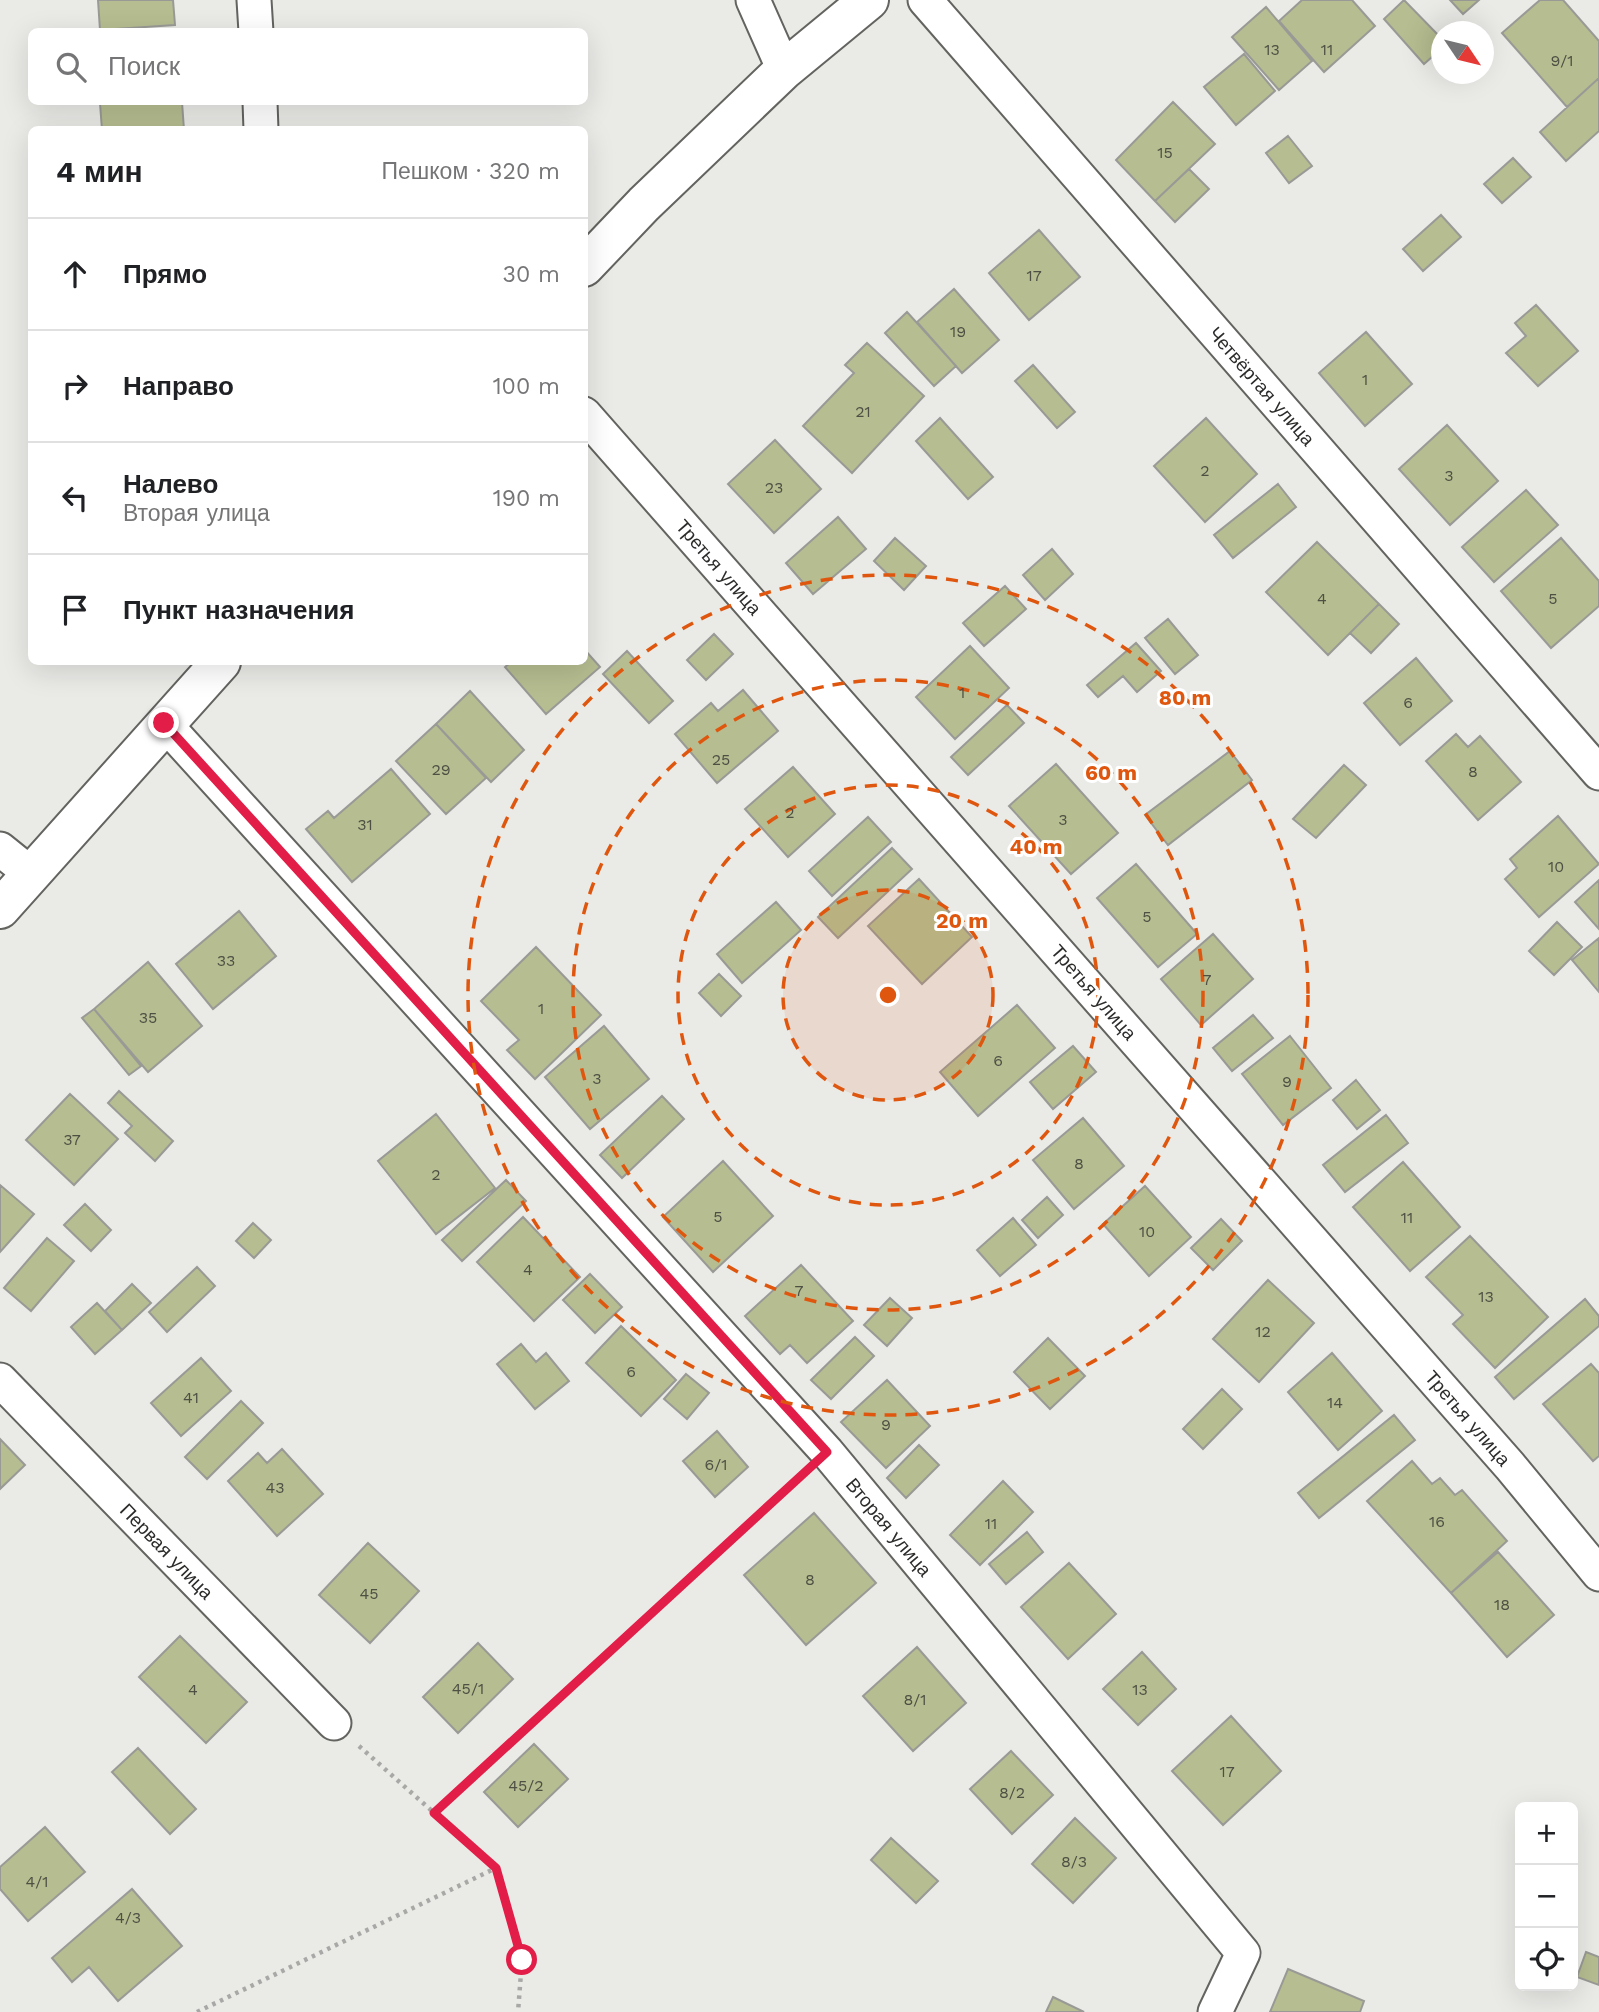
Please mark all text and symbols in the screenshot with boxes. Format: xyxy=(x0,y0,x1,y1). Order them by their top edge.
north arrow xyxy=(1431,21,1494,84)
search box xyxy=(28,28,588,105)
house number: 13 xyxy=(1264,40,1280,59)
house number: 11 xyxy=(1321,40,1333,59)
icon: search xyxy=(52,48,90,86)
text: Поиск xyxy=(108,51,180,81)
house number: 9/1 xyxy=(1551,51,1573,70)
house number: 15 xyxy=(1157,143,1173,162)
text: 4 мин xyxy=(56,154,143,189)
text: Пешком · 320 m xyxy=(382,158,560,185)
icon: ahead xyxy=(56,255,94,293)
text: Прямо xyxy=(123,259,207,289)
text: 30 m xyxy=(503,261,560,288)
house number: 17 xyxy=(1026,266,1042,285)
house number: 19 xyxy=(950,322,966,341)
street label: Четвёртая улица xyxy=(1204,322,1320,451)
icon: right xyxy=(56,367,94,405)
house number: 1 xyxy=(1362,370,1368,389)
text: Направо xyxy=(123,371,234,401)
text: 100 m xyxy=(493,373,560,400)
house number: 21 xyxy=(855,402,871,421)
house number: 2 xyxy=(1200,461,1210,480)
house number: 3 xyxy=(1444,466,1454,485)
text: Налево xyxy=(123,469,218,499)
house number: 23 xyxy=(765,478,783,497)
icon: left xyxy=(56,479,94,517)
text: 190 m xyxy=(493,485,560,512)
text: Вторая улица xyxy=(123,500,270,527)
street label: Третья улица xyxy=(671,515,766,620)
house number: 4 xyxy=(1317,589,1327,608)
house number: 5 xyxy=(1548,589,1558,608)
icon: arrive xyxy=(56,591,94,629)
text: Пункт назначения xyxy=(123,595,354,625)
house number: 1 xyxy=(959,683,965,702)
text: 80 m xyxy=(1159,685,1211,710)
house number: 6 xyxy=(1403,693,1413,712)
route end xyxy=(148,707,179,738)
house number: 25 xyxy=(712,750,730,769)
house number: 29 xyxy=(431,760,451,779)
text: 60 m xyxy=(1085,760,1137,785)
house number: 8 xyxy=(1468,762,1478,781)
house number: 2 xyxy=(785,803,795,822)
house number: 3 xyxy=(1058,810,1068,829)
house number: 31 xyxy=(357,815,373,834)
text: 40 m xyxy=(1010,834,1062,859)
house number: 10 xyxy=(1548,857,1564,876)
house number: 5 xyxy=(1142,907,1152,926)
text: 20 m xyxy=(936,908,988,933)
street label: Третья улица xyxy=(1046,940,1141,1045)
house number: 33 xyxy=(217,951,235,970)
house number: 7 xyxy=(1203,970,1212,989)
centre of rings xyxy=(876,983,900,1007)
house number: 1 xyxy=(538,999,544,1018)
house number: 35 xyxy=(139,1008,157,1027)
house number: 6 xyxy=(993,1051,1003,1070)
house number: 3 xyxy=(592,1069,602,1088)
house number: 9 xyxy=(1282,1072,1292,1091)
house number: 37 xyxy=(63,1130,81,1149)
house number: 8 xyxy=(1074,1154,1084,1173)
house number: 2 xyxy=(431,1165,441,1184)
house number: 5 xyxy=(713,1207,723,1226)
house number: 11 xyxy=(1401,1208,1413,1227)
house number: 10 xyxy=(1139,1222,1155,1241)
house number: 4 xyxy=(523,1260,533,1279)
house number: 7 xyxy=(795,1281,804,1300)
house number: 13 xyxy=(1478,1287,1494,1306)
house number: 12 xyxy=(1255,1322,1271,1341)
house number: 6 xyxy=(626,1362,636,1381)
street label: Третья улица xyxy=(1420,1366,1515,1471)
house number: 41 xyxy=(183,1388,199,1407)
house number: 14 xyxy=(1327,1393,1343,1412)
house number: 9 xyxy=(881,1415,891,1434)
house number: 6/1 xyxy=(705,1455,727,1474)
street label: Вторая улица xyxy=(841,1473,937,1581)
house number: 43 xyxy=(265,1478,285,1497)
street label: Первая улица xyxy=(115,1499,218,1604)
house number: 16 xyxy=(1429,1512,1445,1531)
house number: 11 xyxy=(985,1514,997,1533)
house number: 8 xyxy=(805,1570,815,1589)
house number: 45 xyxy=(359,1584,379,1603)
house number: 18 xyxy=(1494,1595,1510,1614)
house number: 45/1 xyxy=(452,1679,484,1698)
house number: 4 xyxy=(188,1680,198,1699)
house number: 13 xyxy=(1132,1680,1148,1699)
house number: 8/1 xyxy=(903,1690,927,1709)
house number: 17 xyxy=(1219,1762,1235,1781)
house number: 45/2 xyxy=(508,1776,544,1795)
house number: 8/2 xyxy=(999,1783,1025,1802)
map controls xyxy=(1515,1802,1578,1991)
button: + xyxy=(1515,1802,1578,1865)
house number: 8/3 xyxy=(1061,1852,1087,1871)
button: − xyxy=(1515,1865,1578,1928)
house number: 4/1 xyxy=(25,1872,49,1891)
house number: 4/3 xyxy=(115,1908,141,1927)
button: locate xyxy=(1515,1928,1578,1991)
route start xyxy=(506,1944,537,1975)

